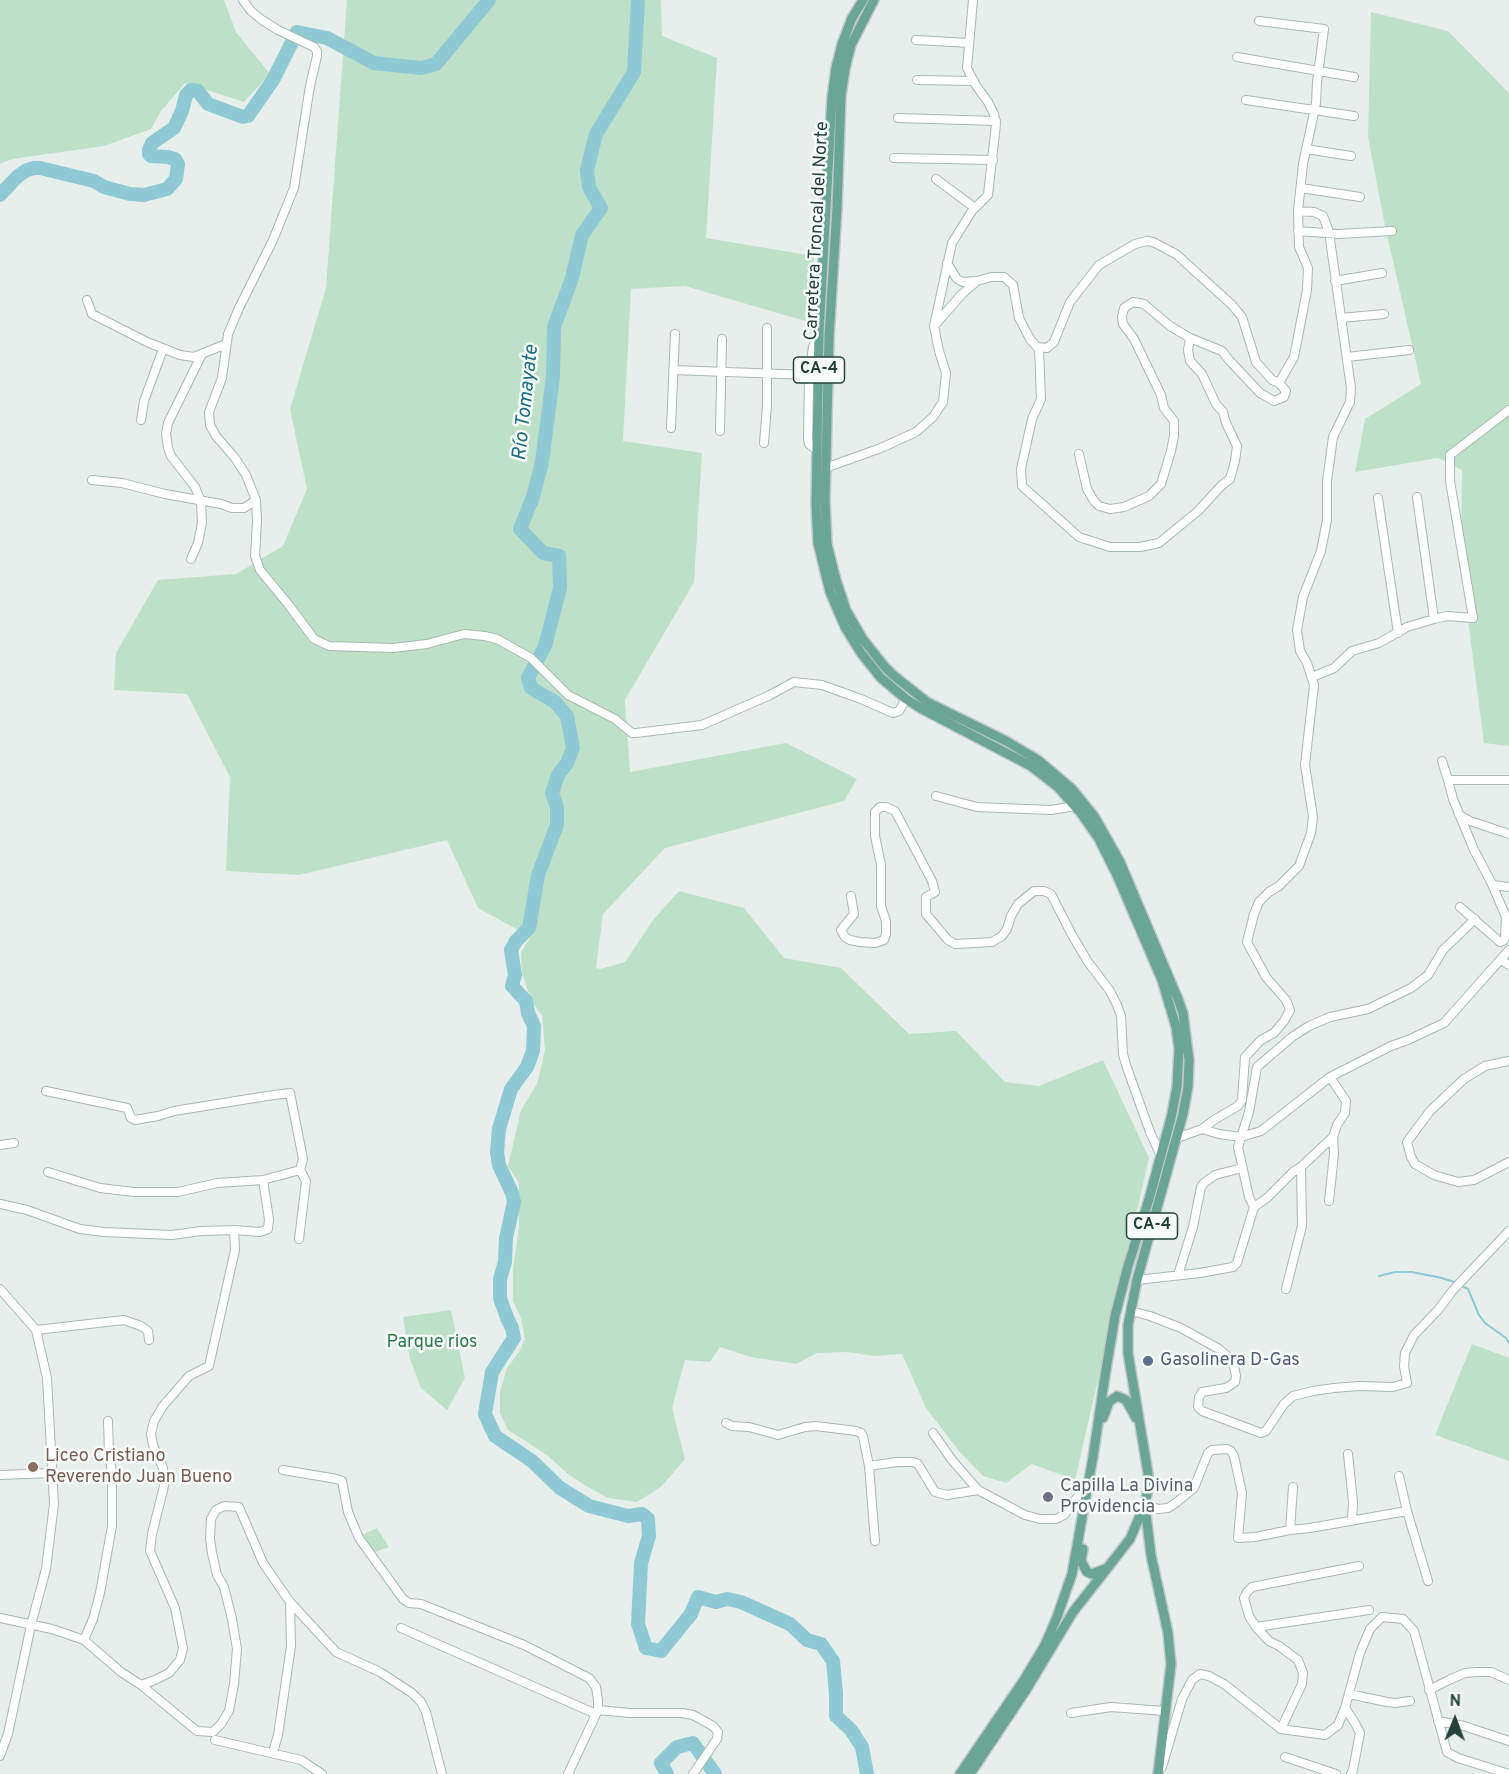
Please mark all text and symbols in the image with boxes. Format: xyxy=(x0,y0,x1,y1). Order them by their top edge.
street label: Carretera Troncal del Norte xyxy=(801,121,835,341)
water label: Río Tomayate xyxy=(509,344,545,462)
road number: CA-4 xyxy=(794,357,844,383)
road number: CA-4 xyxy=(1126,1213,1178,1239)
park label: Parque rios xyxy=(386,1332,478,1354)
place label: Gasolinera D-Gas xyxy=(1160,1350,1300,1372)
marker: Gasolinera D-Gas xyxy=(1141,1354,1155,1368)
place label: Liceo Cristiano Reverendo Juan Bueno xyxy=(45,1446,232,1488)
marker: Liceo Cristiano Reverendo Juan Bueno xyxy=(26,1460,40,1474)
place label: Capilla La Divina Providencia xyxy=(1060,1476,1193,1518)
marker: Capilla La Divina Providencia xyxy=(1041,1490,1055,1504)
north arrow xyxy=(1425,1690,1485,1750)
text: N xyxy=(1449,1692,1461,1712)

